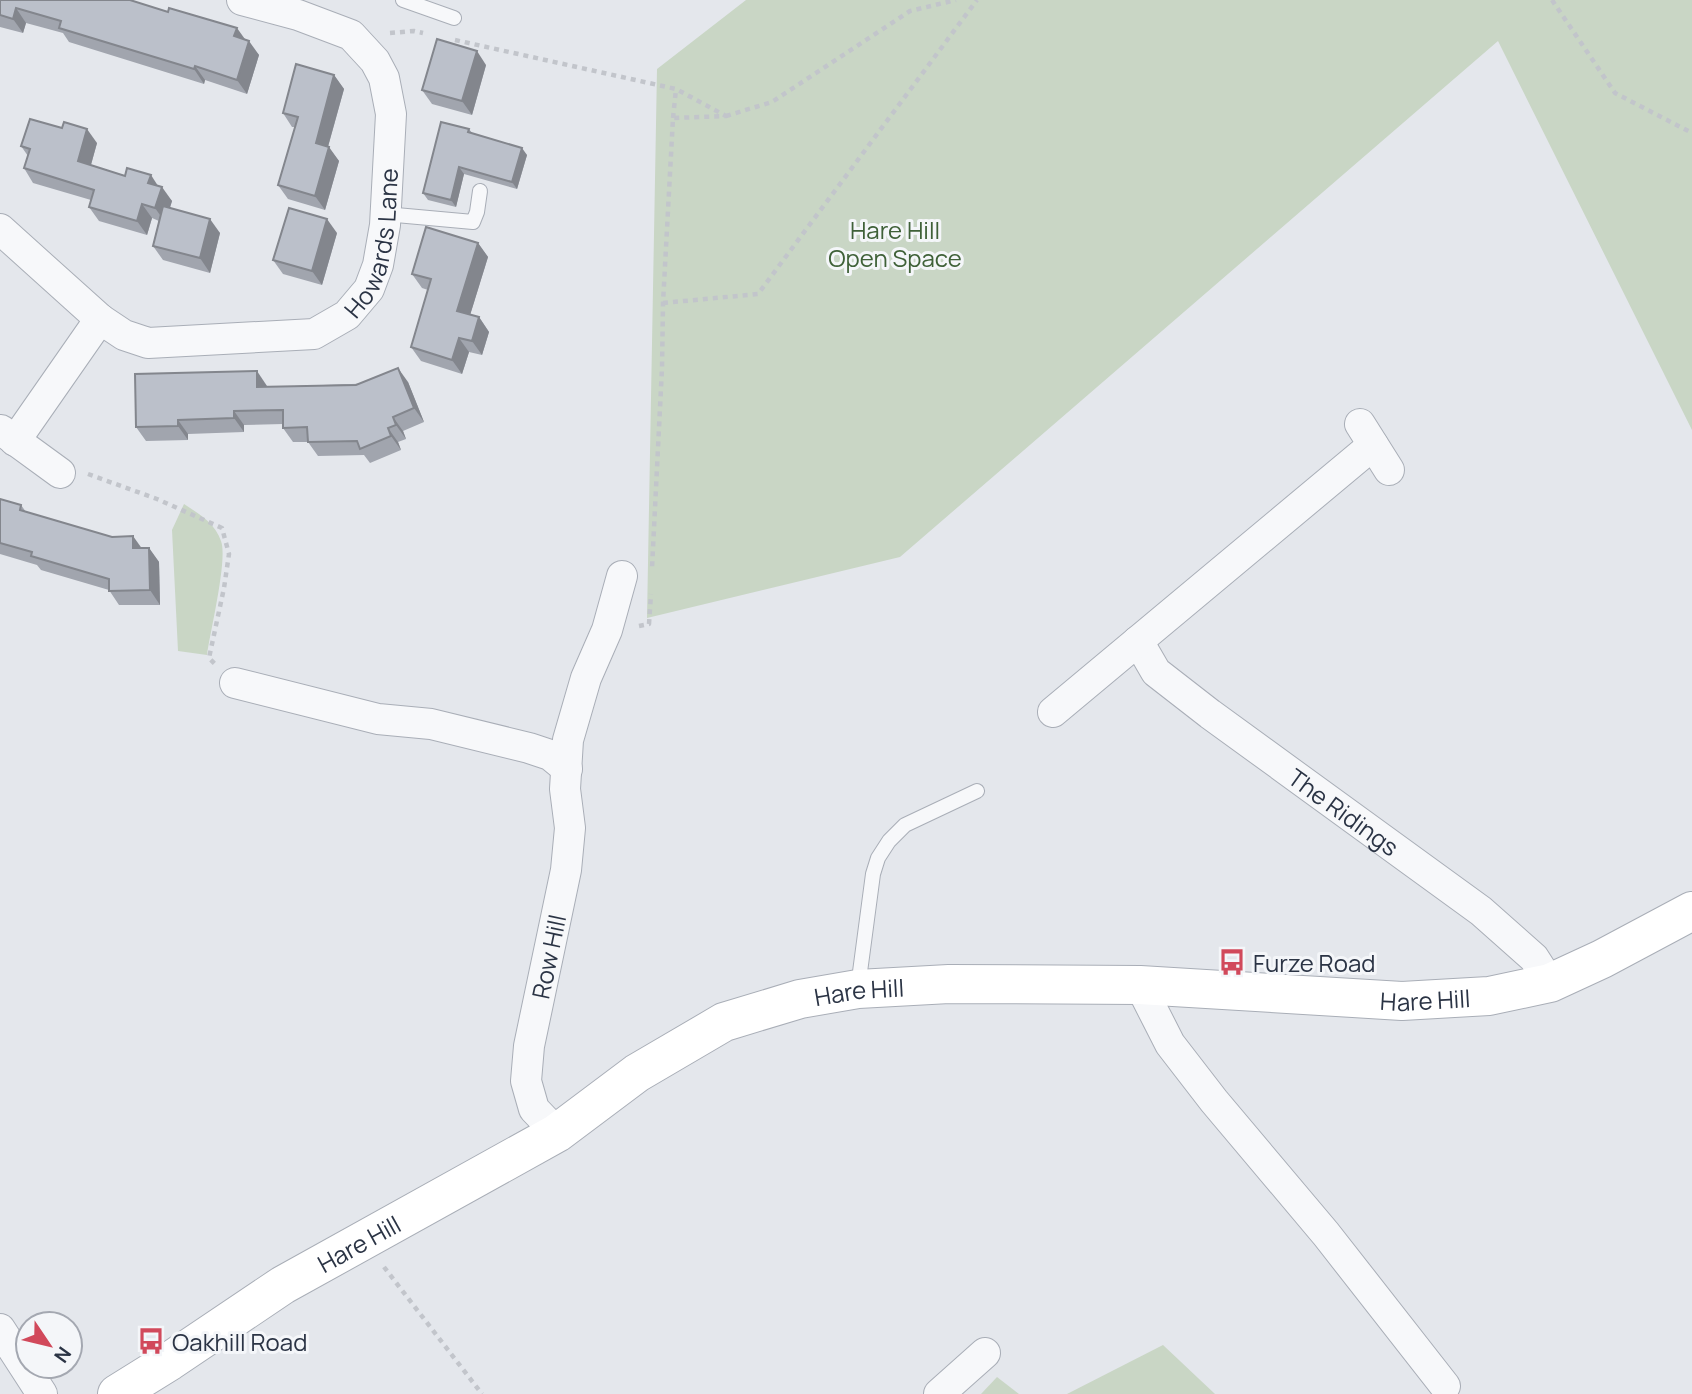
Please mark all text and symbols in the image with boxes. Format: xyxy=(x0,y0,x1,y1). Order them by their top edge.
street label: Howards Lane xyxy=(336,167,405,324)
park label: Hare Hill Open Space xyxy=(828,213,962,274)
street label: The Ridings xyxy=(1282,760,1406,863)
street label: Row Hill xyxy=(523,911,573,1002)
place label: Furze Road xyxy=(1253,946,1375,979)
bus stop icon: Furze Road xyxy=(1217,947,1247,977)
street label: Hare Hill xyxy=(812,970,905,1013)
street label: Hare Hill xyxy=(1379,981,1471,1018)
street label: Hare Hill xyxy=(311,1207,406,1279)
north arrow xyxy=(14,1310,84,1380)
place label: Oakhill Road xyxy=(172,1325,307,1358)
bus stop icon: Oakhill Road xyxy=(136,1326,166,1356)
text: N xyxy=(48,1342,77,1368)

